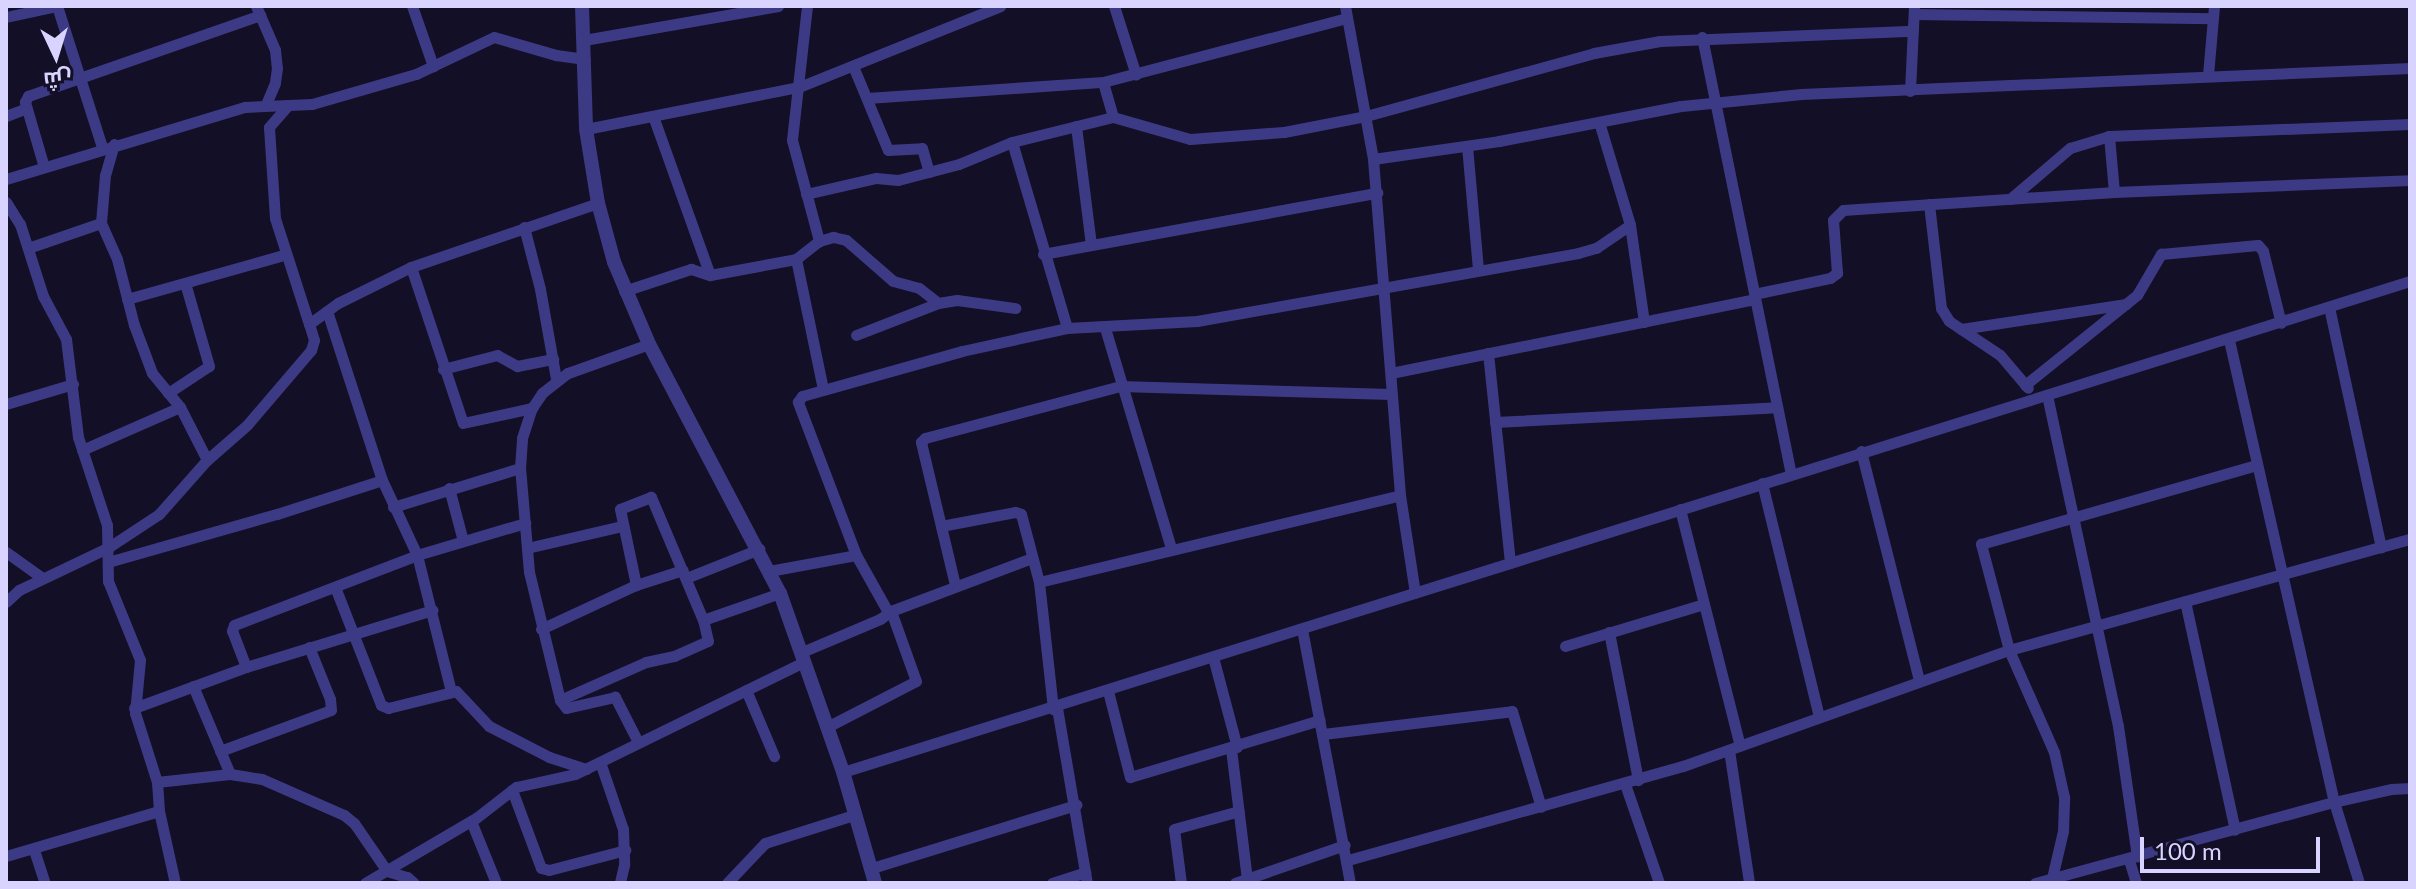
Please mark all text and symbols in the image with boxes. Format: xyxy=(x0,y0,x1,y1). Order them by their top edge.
north arrow xyxy=(16,16,96,96)
text: ش xyxy=(43,66,73,95)
scale bar xyxy=(2144,821,2324,871)
text: 100 m xyxy=(2154,836,2222,865)

